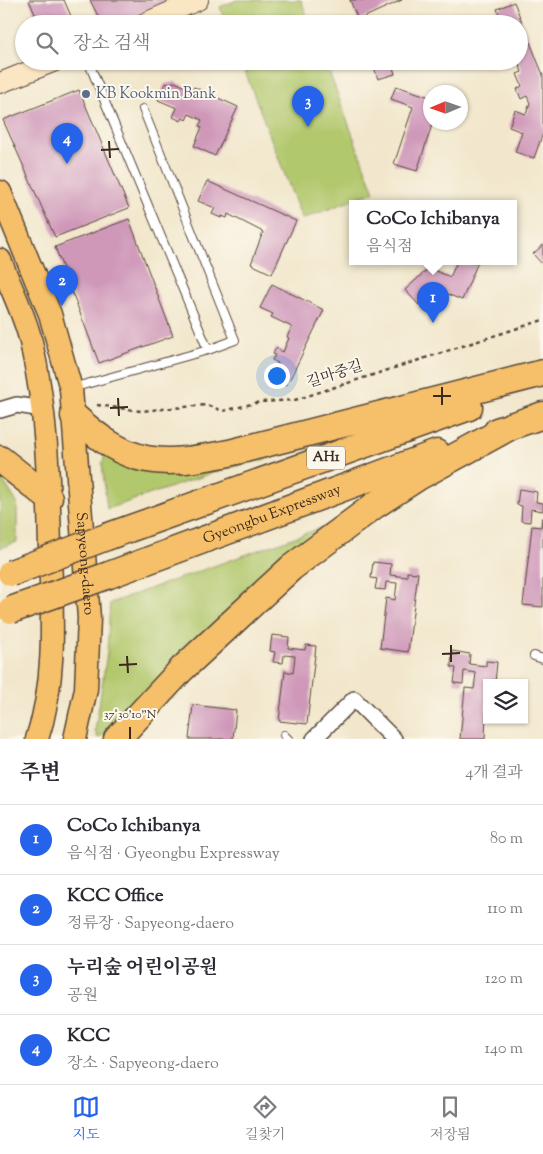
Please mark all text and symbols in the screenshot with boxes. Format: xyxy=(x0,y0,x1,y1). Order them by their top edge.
search box xyxy=(15,15,528,70)
icon: search xyxy=(33,29,61,57)
text: 장소 검색 xyxy=(73,31,150,58)
place label: KB Kookmin Bank xyxy=(96,84,216,105)
north arrow xyxy=(423,85,468,130)
pin: 3 xyxy=(292,86,324,127)
marker: KB Kookmin Bank xyxy=(80,88,92,100)
pin: 4 xyxy=(51,123,83,164)
popup xyxy=(349,200,517,265)
text: CoCo Ichibanya xyxy=(366,206,500,233)
text: 음식점 xyxy=(366,236,413,259)
pin: 2 xyxy=(46,265,78,306)
pin: 1 xyxy=(417,282,449,323)
street label: 길마중길 xyxy=(304,356,366,394)
your location xyxy=(264,363,290,389)
road number: AH1 xyxy=(307,446,345,469)
street label: Gyeongbu Expressway xyxy=(200,479,345,550)
street label: Sapyeong-daero xyxy=(70,511,99,616)
map controls xyxy=(483,679,528,724)
button: layers xyxy=(483,679,528,724)
text: 37°30'10"N xyxy=(104,706,157,724)
text: 주변 xyxy=(20,759,61,789)
text: 4개 결과 xyxy=(465,762,523,785)
text: CoCo Ichibanya xyxy=(67,813,201,840)
text: 1 xyxy=(33,828,39,851)
text: 80 m xyxy=(490,828,523,851)
text: 음식점 · Gyeongbu Expressway xyxy=(67,843,280,866)
text: KCC Office xyxy=(67,883,164,910)
text: 2 xyxy=(32,898,40,921)
text: 110 m xyxy=(487,898,523,921)
text: 정류장 · Sapyeong-daero xyxy=(67,913,234,936)
text: 누리숲 어린이공원 xyxy=(67,955,218,982)
text: 3 xyxy=(33,968,39,991)
text: 120 m xyxy=(485,968,523,991)
text: 공원 xyxy=(67,985,98,1008)
text: KCC xyxy=(67,1023,111,1050)
text: 4 xyxy=(32,1038,40,1061)
text: 140 m xyxy=(485,1038,523,1061)
text: 장소 · Sapyeong-daero xyxy=(67,1053,219,1076)
tab: 지도 xyxy=(72,1093,100,1146)
tab: 길찾기 xyxy=(245,1093,285,1146)
tab: 저장됨 xyxy=(430,1093,471,1146)

